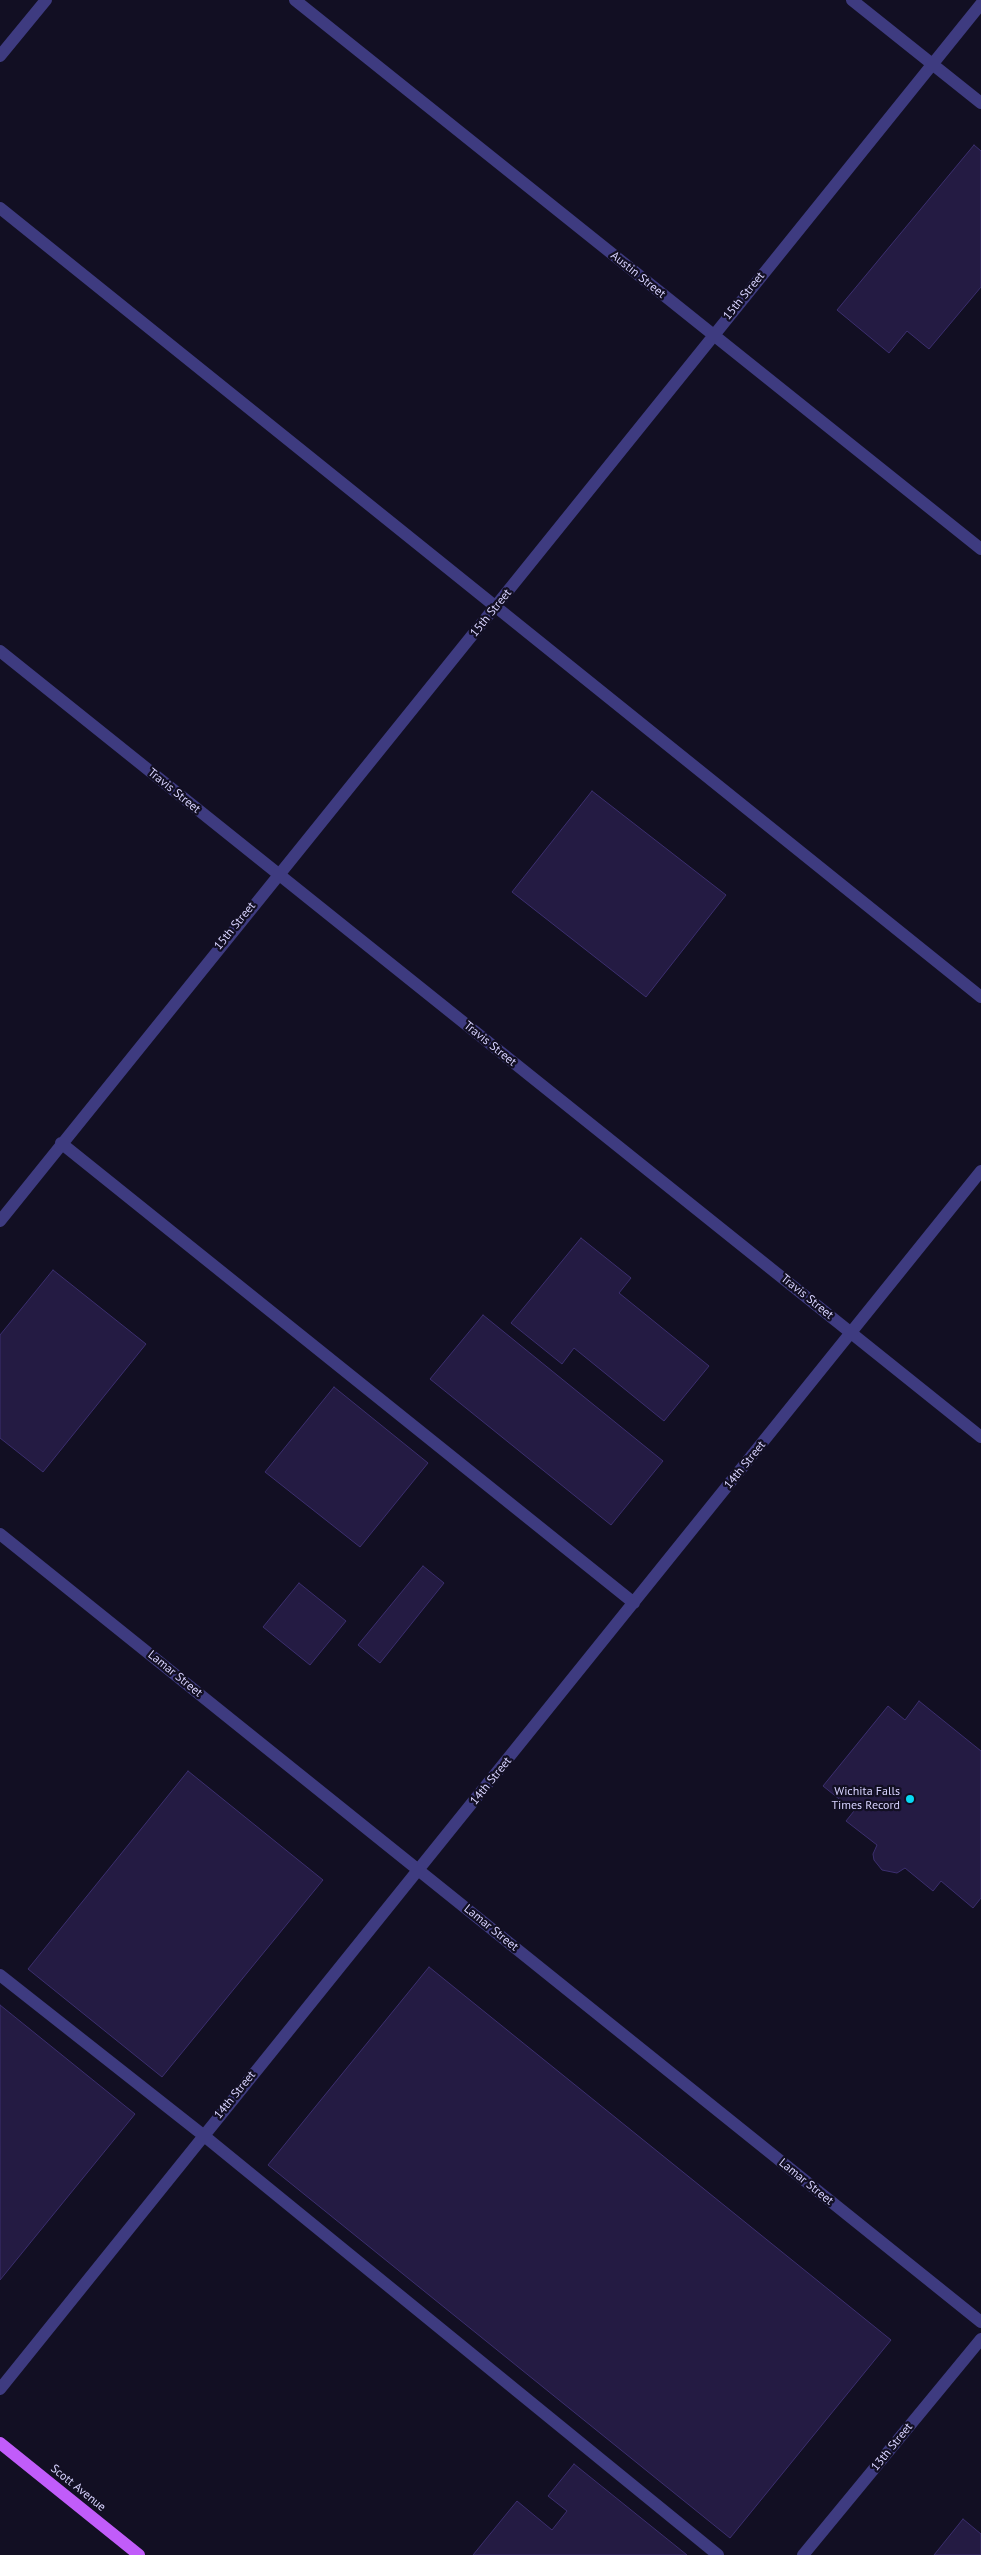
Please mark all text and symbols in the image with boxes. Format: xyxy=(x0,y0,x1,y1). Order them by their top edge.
street label: Austin Street xyxy=(608,249,668,301)
street label: 15th Street xyxy=(720,269,768,323)
street label: 15th Street xyxy=(467,586,515,640)
street label: Travis Street xyxy=(145,765,203,817)
street label: 15th Street xyxy=(211,899,259,953)
street label: Travis Street xyxy=(461,1018,519,1070)
street label: Travis Street xyxy=(778,1271,836,1323)
street label: 14th Street xyxy=(721,1438,769,1492)
street label: Lamar Street xyxy=(145,1648,205,1700)
street label: 14th Street xyxy=(467,1754,515,1808)
place label: Wichita Falls Times Record xyxy=(831,1785,900,1813)
marker: Wichita Falls Times Record xyxy=(904,1793,916,1805)
street label: Lamar Street xyxy=(461,1902,521,1954)
street label: 14th Street xyxy=(211,2068,259,2122)
street label: Lamar Street xyxy=(776,2156,836,2208)
street label: 13th Street xyxy=(868,2420,916,2474)
street label: Scott Avenue xyxy=(48,2461,108,2515)

